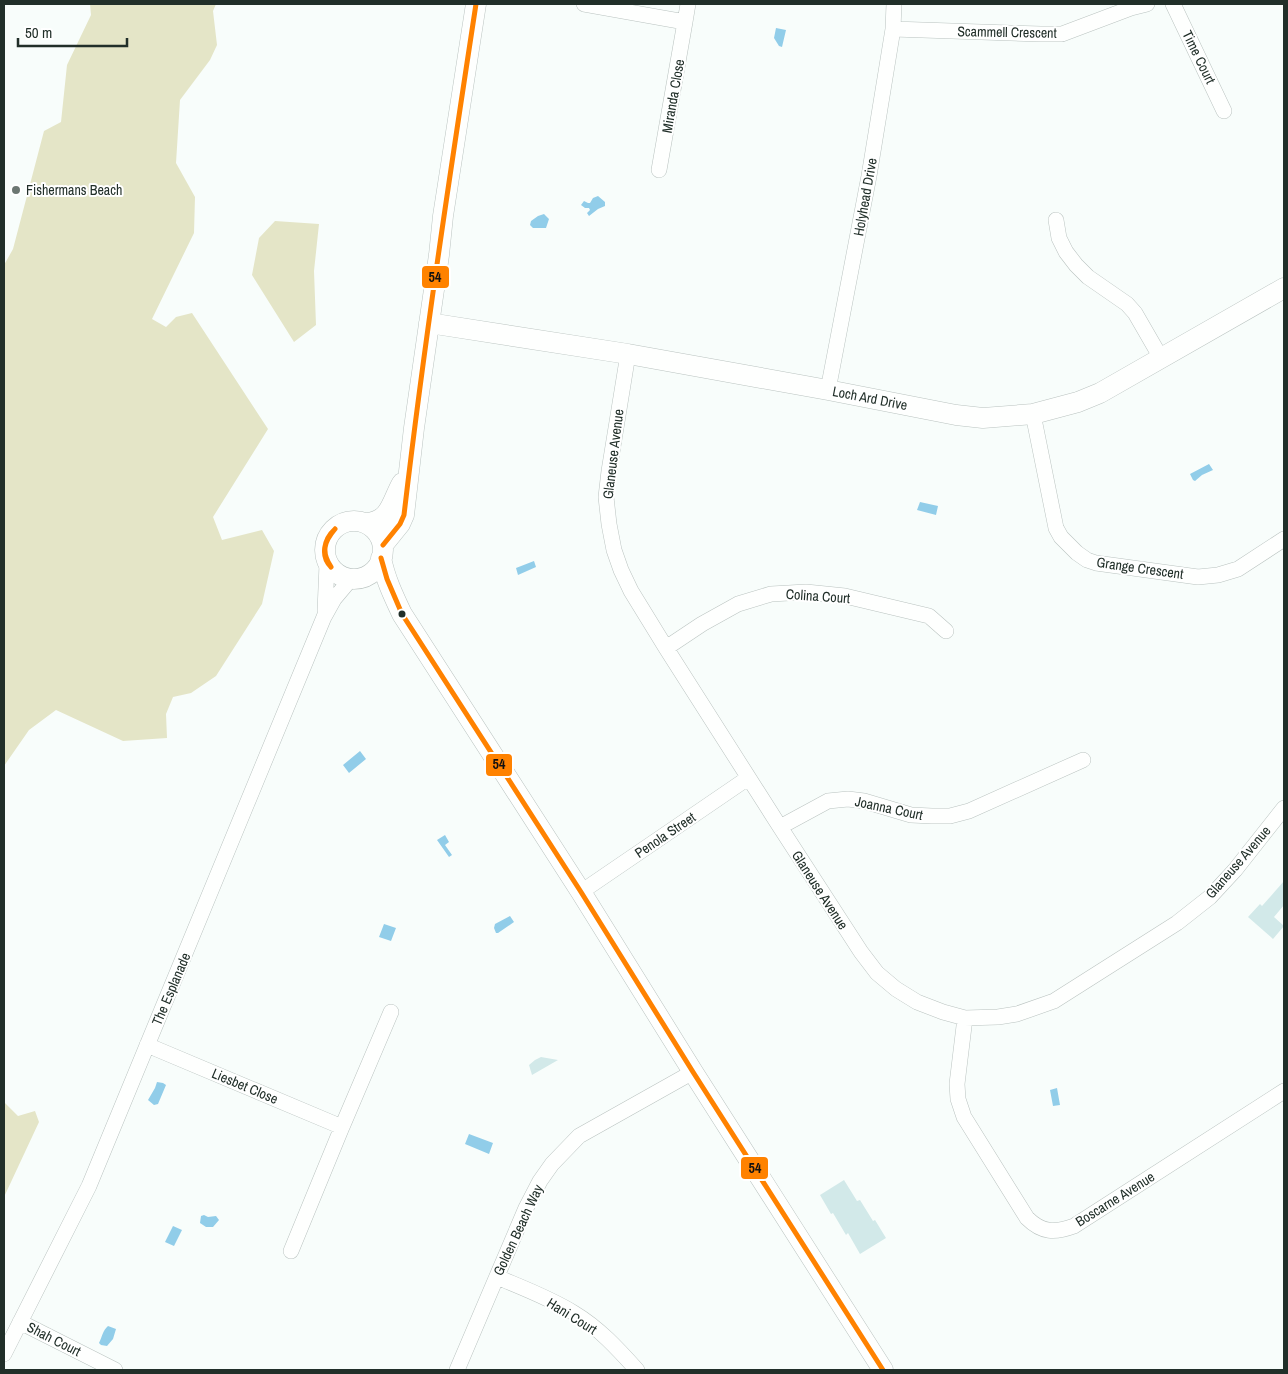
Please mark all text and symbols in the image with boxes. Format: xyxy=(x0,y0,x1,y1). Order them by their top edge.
scale bar xyxy=(18,15,126,47)
text: 50 m xyxy=(25,22,52,43)
street label: Scammell Crescent xyxy=(957,22,1057,42)
street label: Time Court xyxy=(1178,27,1220,87)
street label: Miranda Close xyxy=(658,58,688,134)
street label: Holyhead Drive xyxy=(849,156,881,238)
place label: Fishermans Beach xyxy=(26,181,122,199)
marker: Fishermans Beach xyxy=(10,184,22,196)
line badge: 54 xyxy=(421,265,450,289)
text: 54 xyxy=(429,268,442,286)
street label: Loch Ard Drive xyxy=(831,382,909,414)
street label: Glaneuse Avenue xyxy=(599,408,627,500)
street label: Grange Crescent xyxy=(1095,553,1185,583)
street label: Colina Court xyxy=(785,585,851,607)
unlabelled marker xyxy=(397,609,407,619)
line badge: 54 xyxy=(485,753,513,777)
text: 54 xyxy=(493,755,506,773)
street label: Joanna Court xyxy=(853,792,925,824)
street label: Penola Street xyxy=(631,808,699,862)
street label: Glaneuse Avenue xyxy=(1202,822,1274,902)
street label: Glaneuse Avenue xyxy=(788,847,852,933)
street label: The Esplanade xyxy=(148,950,194,1028)
street label: Liesbet Close xyxy=(209,1064,281,1108)
line badge: 54 xyxy=(740,1156,769,1180)
text: 54 xyxy=(749,1159,762,1177)
street label: Boscarne Avenue xyxy=(1072,1168,1158,1230)
street label: Golden Beach Way xyxy=(489,1181,547,1278)
street label: Hani Court xyxy=(544,1294,600,1338)
street label: Shah Court xyxy=(24,1318,84,1360)

